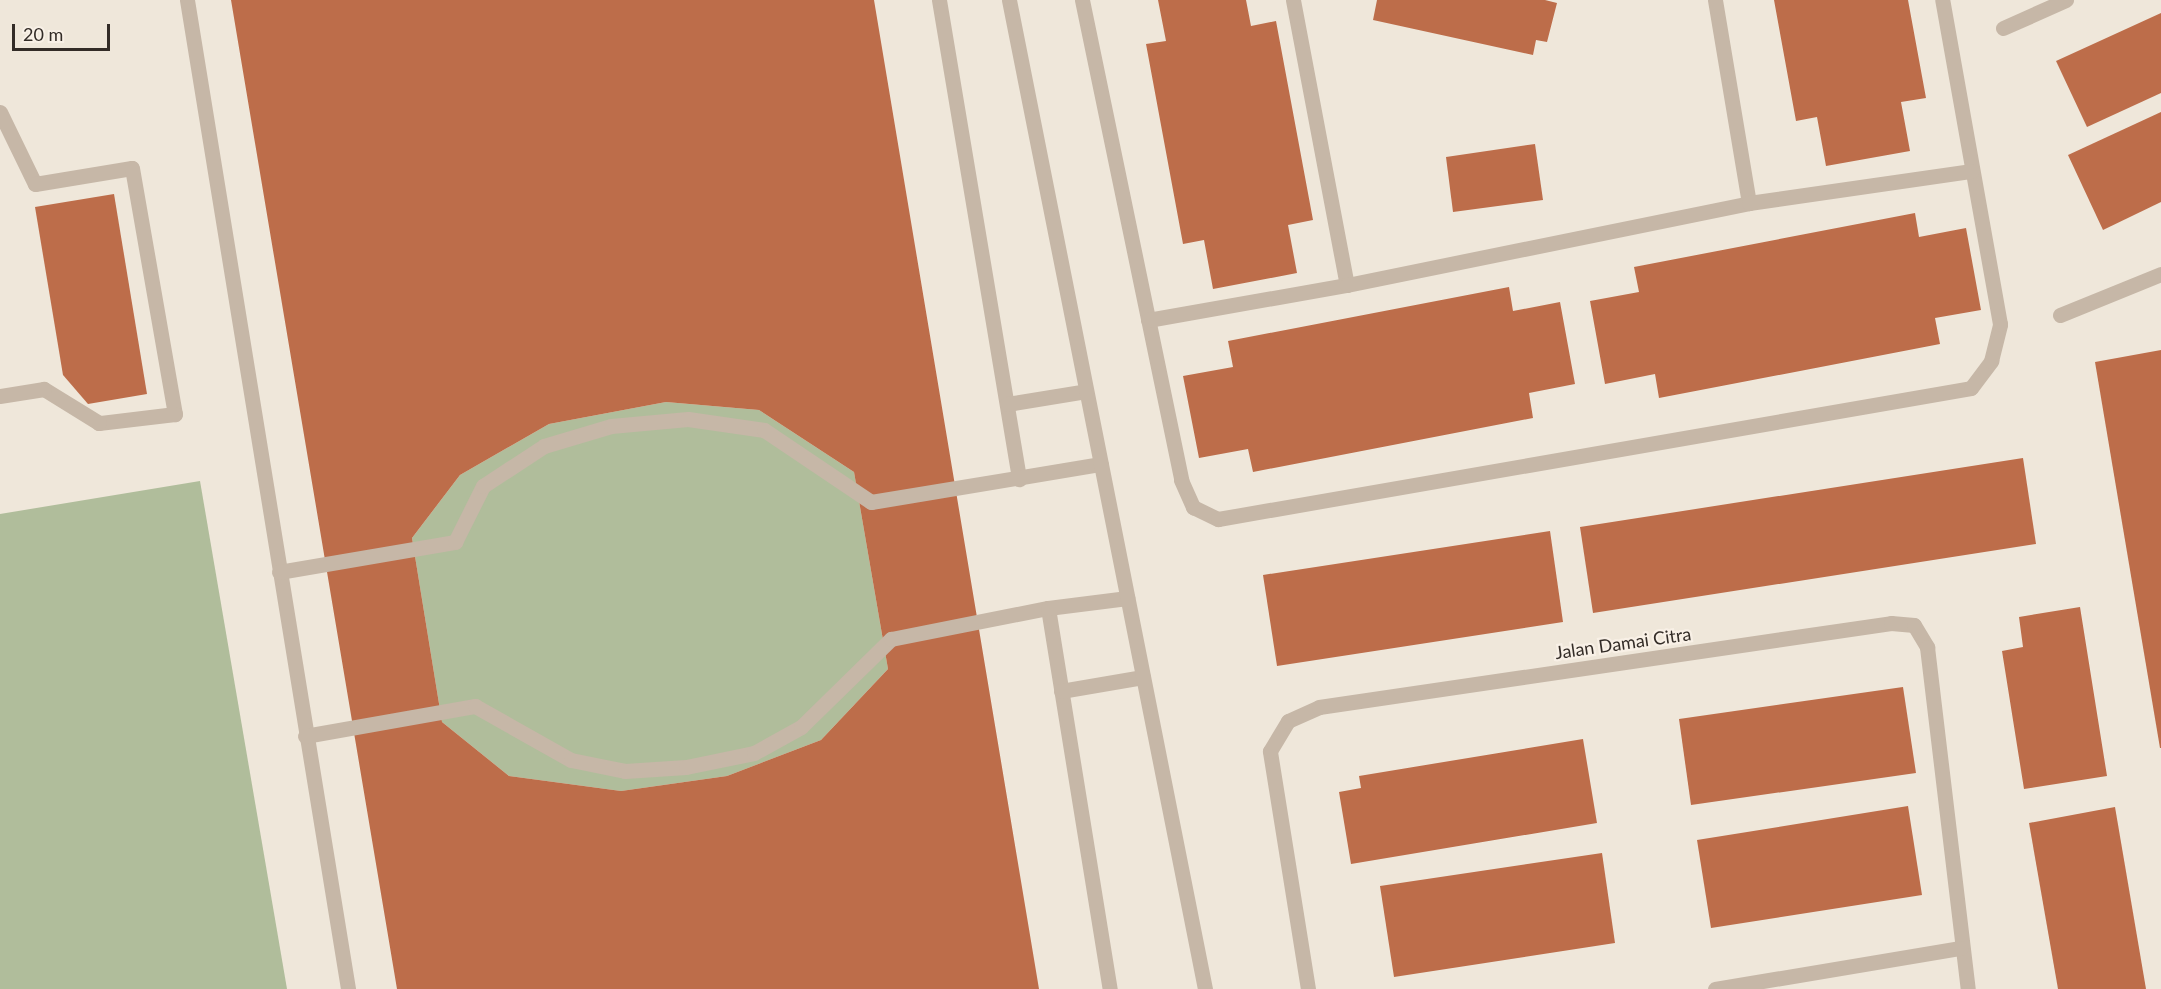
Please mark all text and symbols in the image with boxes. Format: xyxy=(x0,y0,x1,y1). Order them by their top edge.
scale bar xyxy=(15,12,112,50)
text: 20 m xyxy=(23,23,63,45)
street label: Jalan Damai Citra xyxy=(1554,623,1692,663)

